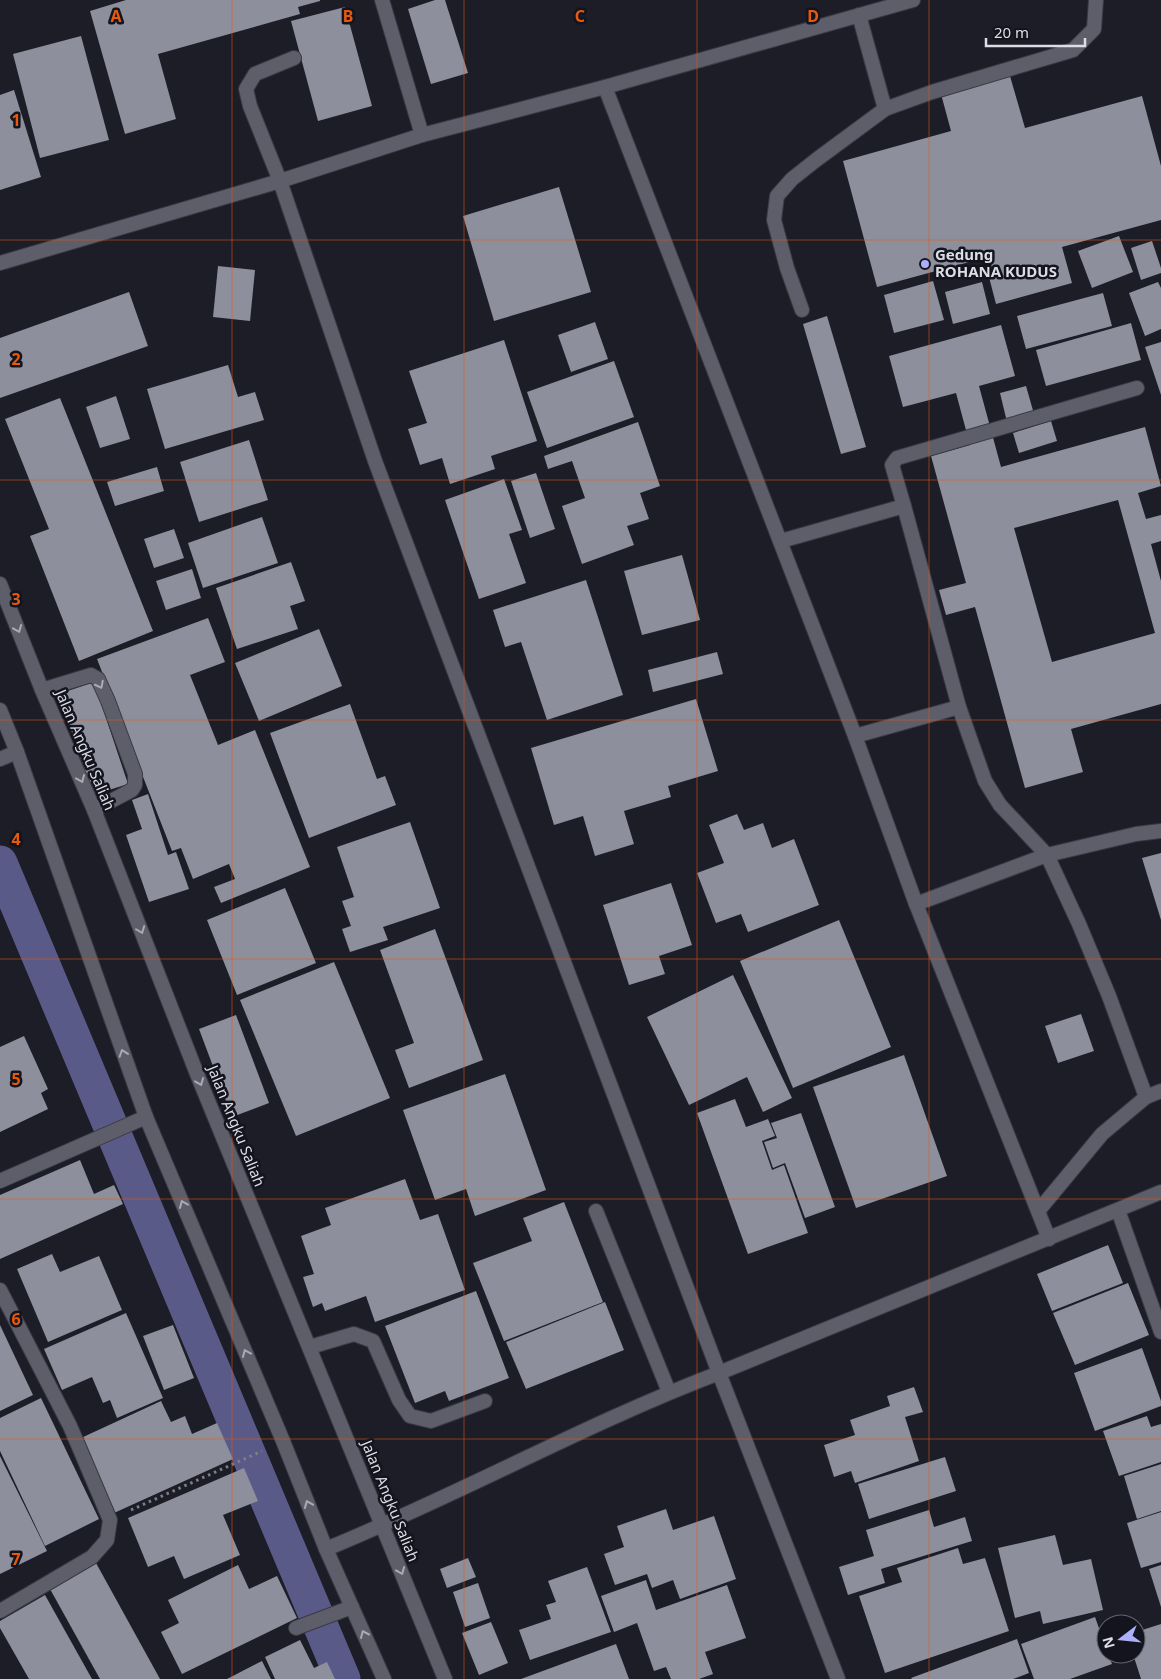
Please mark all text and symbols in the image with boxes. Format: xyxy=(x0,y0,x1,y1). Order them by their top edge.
text: A xyxy=(110,5,122,27)
text: B xyxy=(343,5,353,27)
text: C xyxy=(575,5,585,27)
text: D xyxy=(807,5,819,27)
scale bar xyxy=(986,15,1085,47)
text: 20 m xyxy=(994,22,1029,42)
text: 1 xyxy=(11,109,21,131)
place label: Gedung ROHANA KUDUS xyxy=(935,244,1057,281)
marker: Gedung ROHANA KUDUS xyxy=(919,258,931,270)
text: 2 xyxy=(11,348,21,370)
text: 3 xyxy=(11,588,21,610)
one-way arrow xyxy=(12,625,22,633)
one-way arrow xyxy=(94,680,104,689)
street label: Jalan Angku Saliah xyxy=(51,684,120,813)
one-way arrow xyxy=(74,774,85,783)
text: 4 xyxy=(11,828,21,850)
one-way arrow xyxy=(135,925,145,934)
one-way arrow xyxy=(119,1049,129,1057)
street label: Jalan Angku Saliah xyxy=(203,1060,270,1189)
text: 5 xyxy=(11,1068,21,1090)
one-way arrow xyxy=(195,1077,205,1085)
one-way arrow xyxy=(178,1200,189,1209)
text: 6 xyxy=(11,1308,21,1330)
one-way arrow xyxy=(242,1350,252,1358)
street label: Jalan Angku Saliah xyxy=(357,1435,424,1564)
one-way arrow xyxy=(304,1500,314,1508)
text: 7 xyxy=(11,1548,21,1570)
one-way arrow xyxy=(395,1566,406,1575)
north arrow xyxy=(1096,1614,1146,1664)
one-way arrow xyxy=(360,1630,371,1639)
text: N xyxy=(1097,1635,1119,1651)

